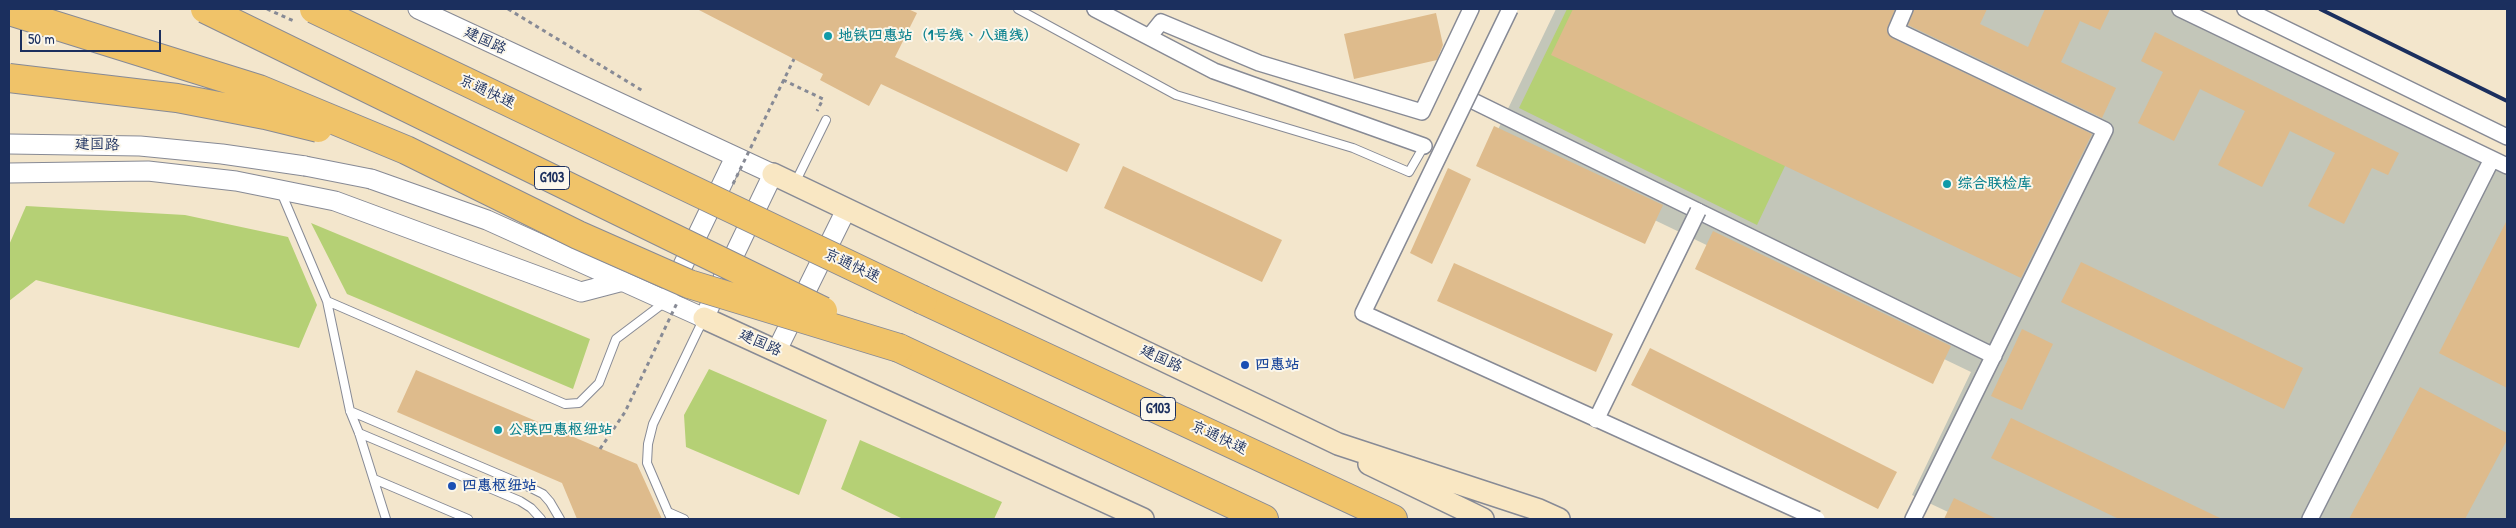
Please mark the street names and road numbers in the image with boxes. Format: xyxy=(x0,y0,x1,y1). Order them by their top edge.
street label: 建国路 xyxy=(461,23,509,59)
street label: 京通快速 xyxy=(456,71,518,113)
street label: 建国路 xyxy=(74,136,120,154)
road number: G103 xyxy=(534,167,570,190)
street label: 京通快速 xyxy=(821,245,883,287)
street label: 建国路 xyxy=(736,326,784,360)
street label: 建国路 xyxy=(1137,341,1185,377)
road number: G103 xyxy=(1140,398,1176,420)
street label: 京通快速 xyxy=(1188,417,1250,459)

